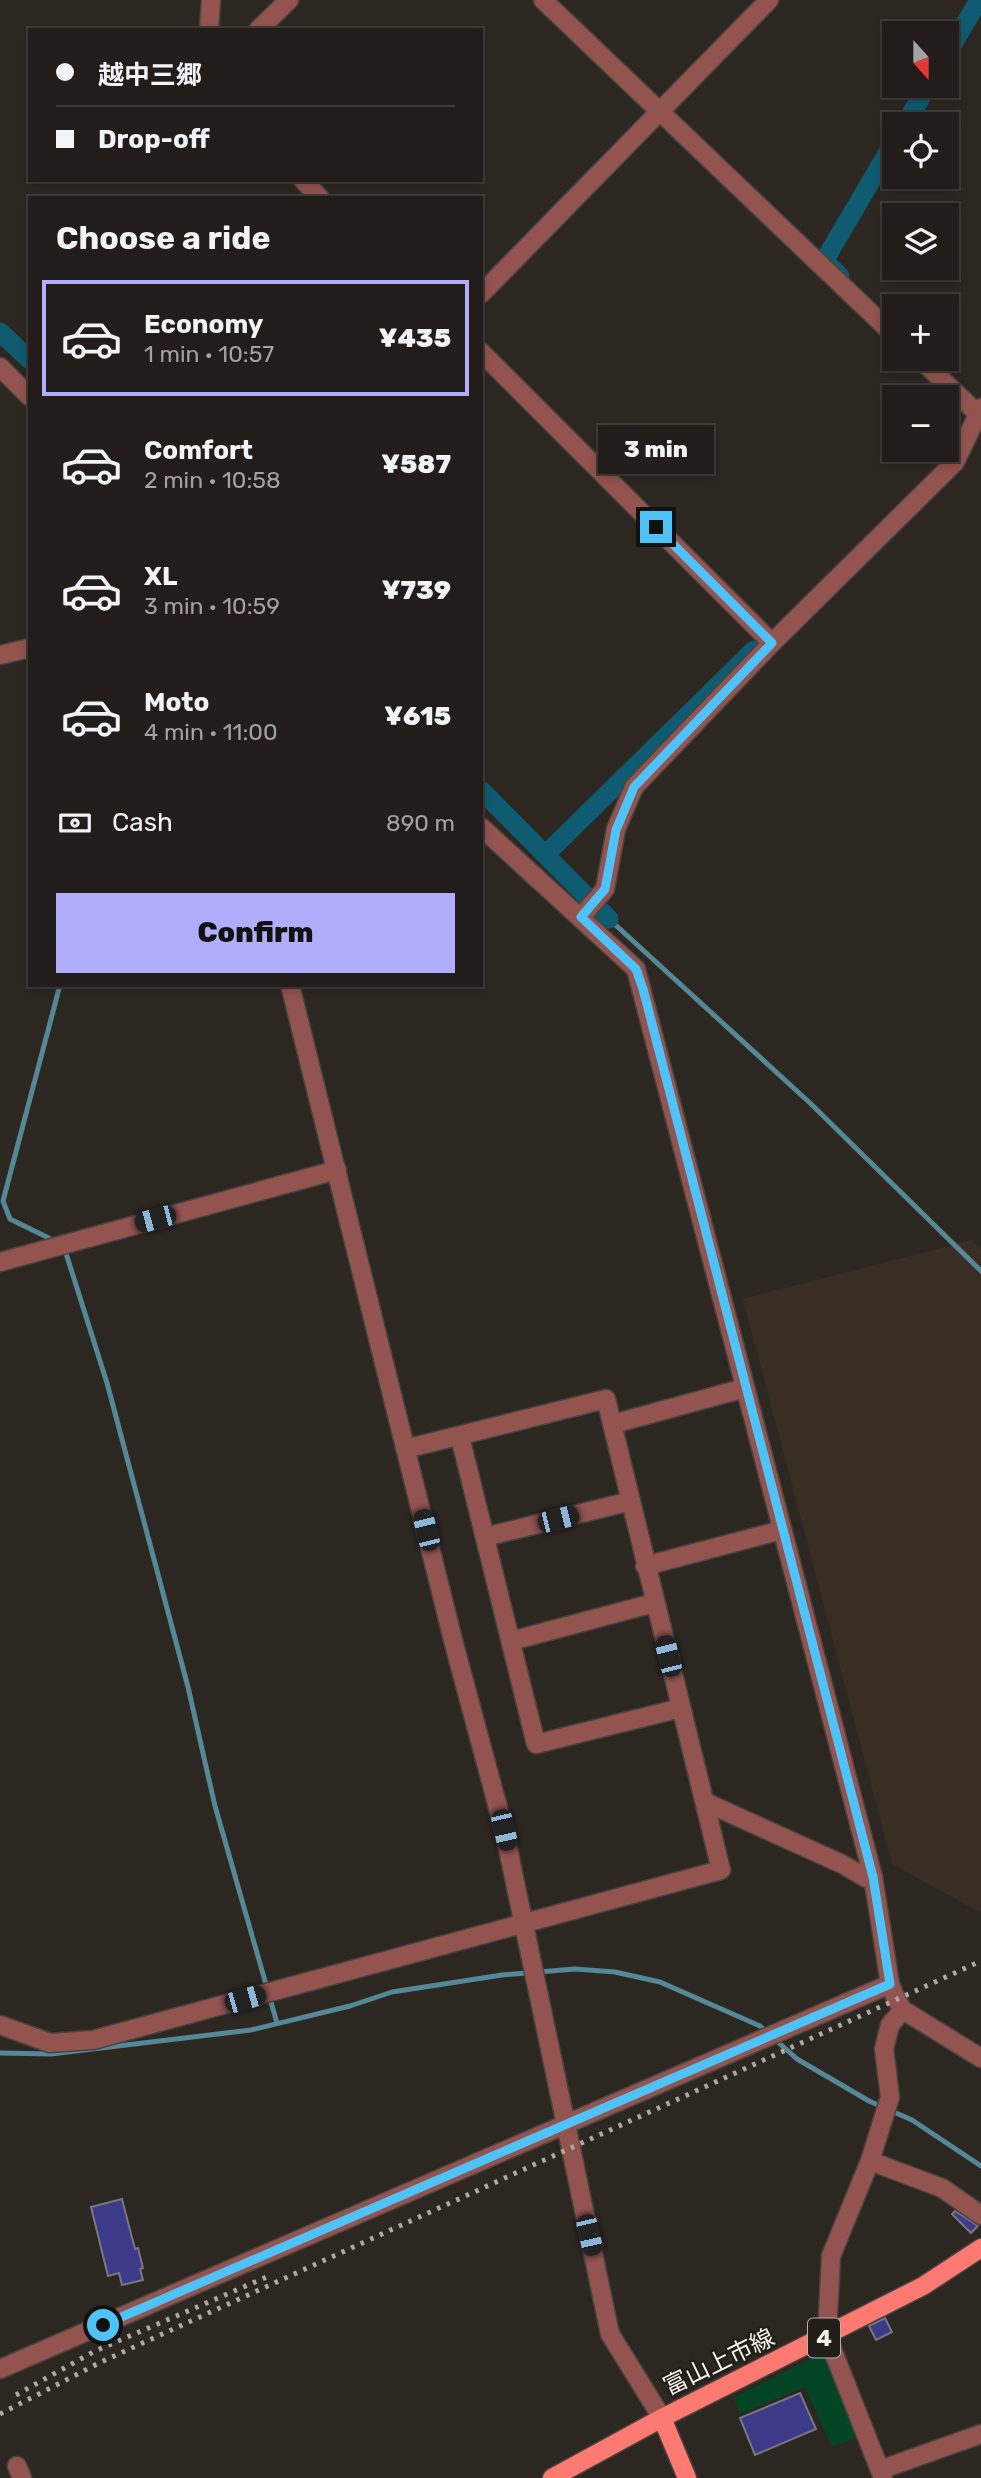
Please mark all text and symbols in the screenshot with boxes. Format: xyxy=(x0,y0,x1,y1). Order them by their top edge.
north arrow xyxy=(882,21,959,98)
map controls xyxy=(882,21,959,462)
text: 越中三郷 xyxy=(98,60,202,91)
button: locate xyxy=(882,112,959,189)
text: Drop-off xyxy=(98,124,210,155)
button: layers xyxy=(882,203,959,280)
text: Choose a ride xyxy=(56,219,270,257)
button: + xyxy=(882,294,959,371)
icon: car xyxy=(60,307,123,370)
text: Economy xyxy=(144,309,263,340)
text: ¥435 xyxy=(379,323,451,354)
text: 1 min · 10:57 xyxy=(144,340,274,368)
button: − xyxy=(882,385,959,462)
callout: 3 min xyxy=(598,426,714,475)
icon: car xyxy=(60,433,123,496)
text: Comfort xyxy=(144,435,253,466)
text: 3 min xyxy=(624,435,688,463)
text: ¥587 xyxy=(381,449,451,480)
text: 2 min · 10:58 xyxy=(144,466,281,494)
route end xyxy=(640,511,672,543)
icon: car xyxy=(60,559,123,622)
text: XL xyxy=(144,561,177,592)
text: ¥739 xyxy=(382,575,451,606)
text: 3 min · 10:59 xyxy=(144,592,280,620)
icon: car xyxy=(60,685,123,748)
text: Moto xyxy=(144,687,209,718)
text: ¥615 xyxy=(384,701,451,732)
text: 4 min · 11:00 xyxy=(144,718,278,746)
icon: cash xyxy=(56,804,94,842)
text: Cash xyxy=(112,807,173,838)
text: 890 m xyxy=(386,809,455,837)
button: Confirm xyxy=(56,893,455,973)
car xyxy=(132,1203,179,1235)
car xyxy=(536,1504,581,1534)
car xyxy=(411,1507,442,1553)
car xyxy=(653,1633,684,1679)
car xyxy=(490,1807,519,1853)
car xyxy=(222,1983,269,2015)
car xyxy=(575,2212,604,2258)
route start xyxy=(87,2309,119,2341)
road number: 4 xyxy=(808,2318,840,2358)
street label: 富山上市線 xyxy=(659,2323,779,2401)

